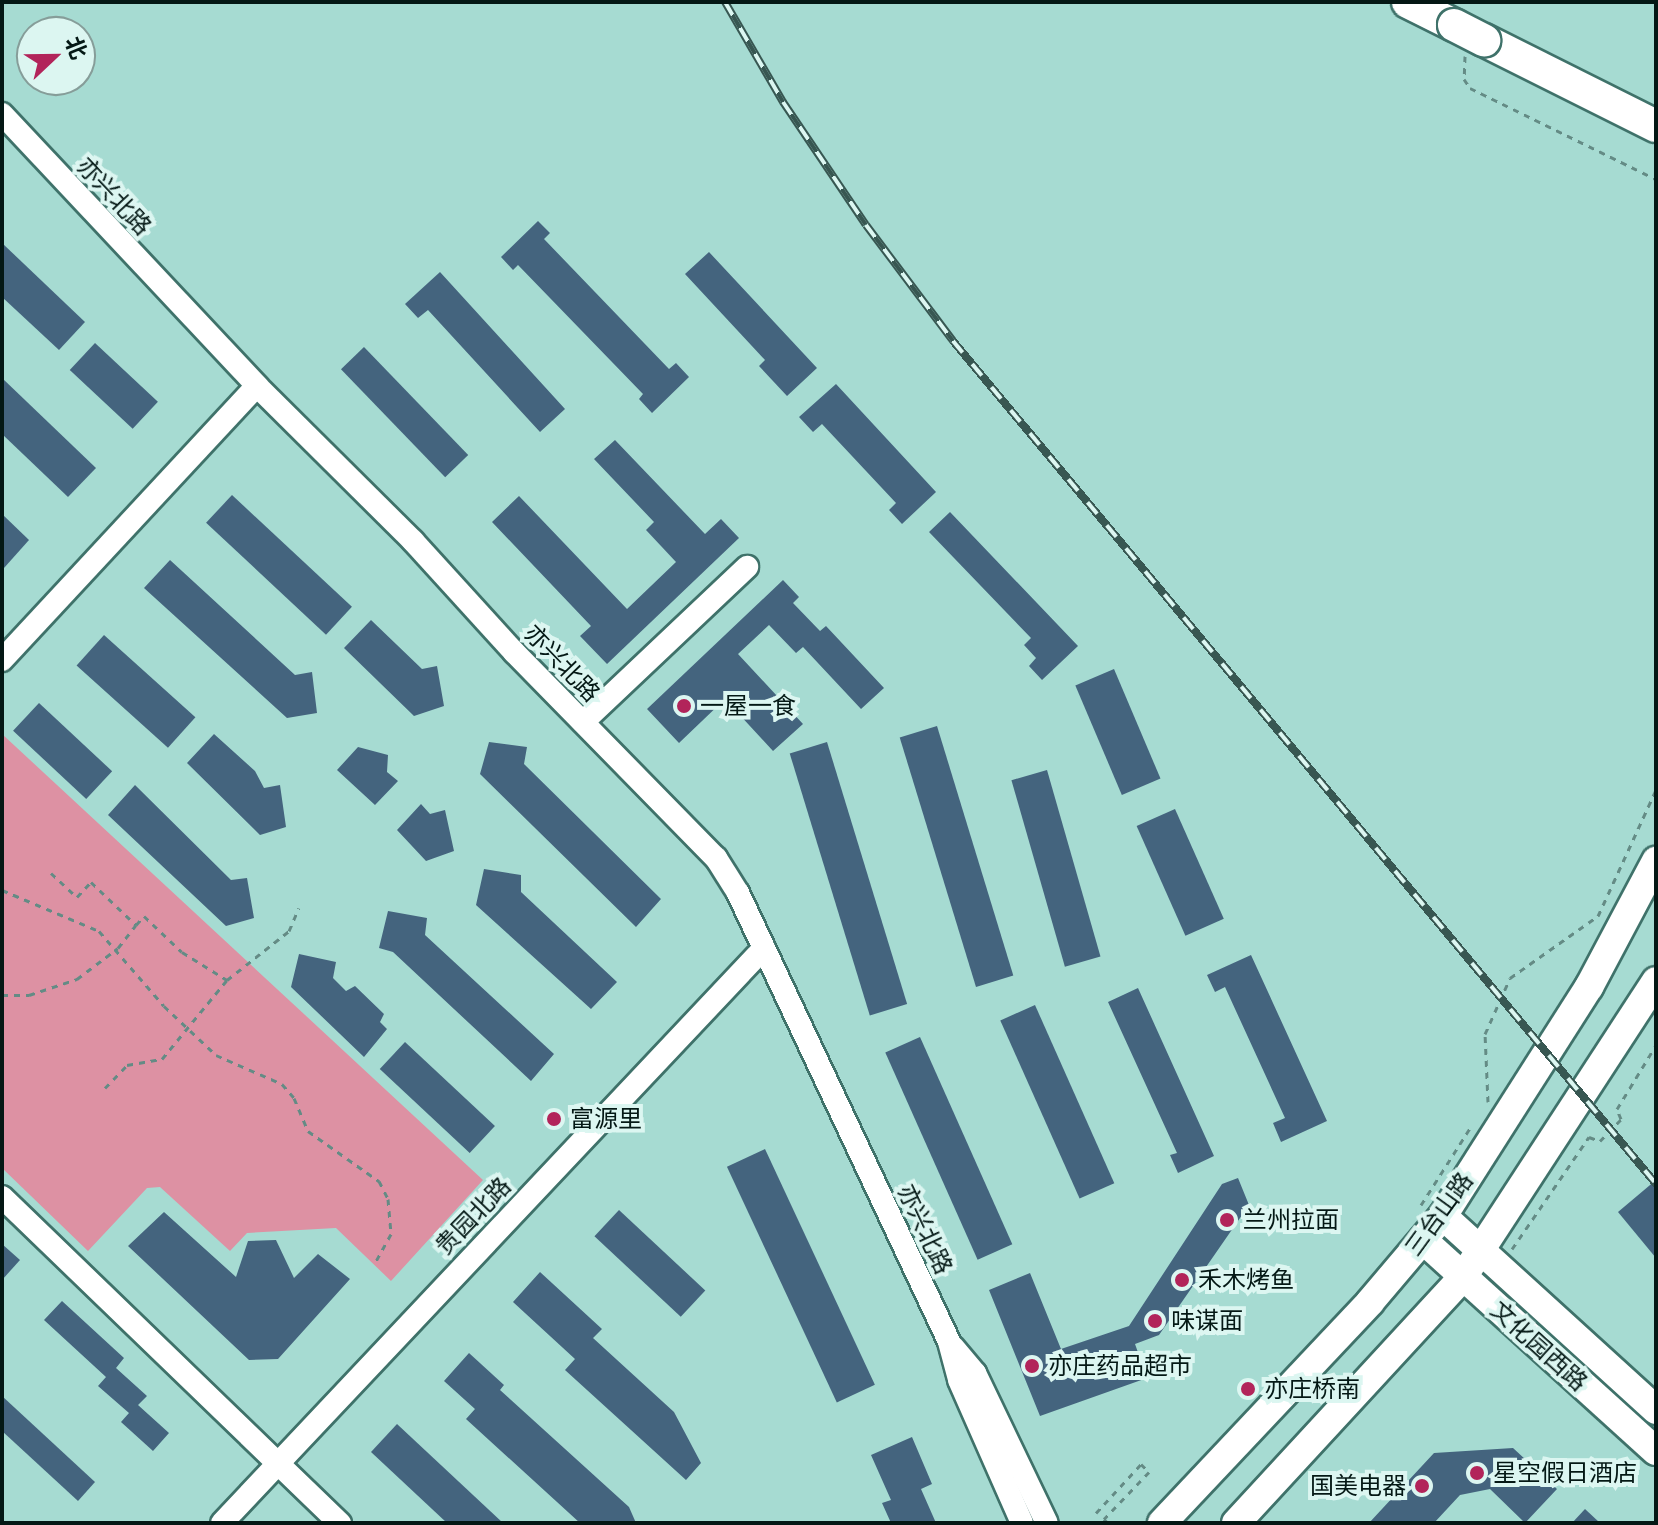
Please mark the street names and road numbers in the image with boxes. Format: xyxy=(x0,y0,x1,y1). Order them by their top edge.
street label: 亦兴北路 xyxy=(71,151,157,241)
street label: 亦兴北路 xyxy=(518,618,606,708)
street label: 三台山路 xyxy=(1399,1167,1479,1261)
street label: 贵园北路 xyxy=(429,1171,517,1261)
street label: 亦兴北路 xyxy=(892,1179,958,1279)
street label: 文化园西路 xyxy=(1485,1295,1593,1397)

